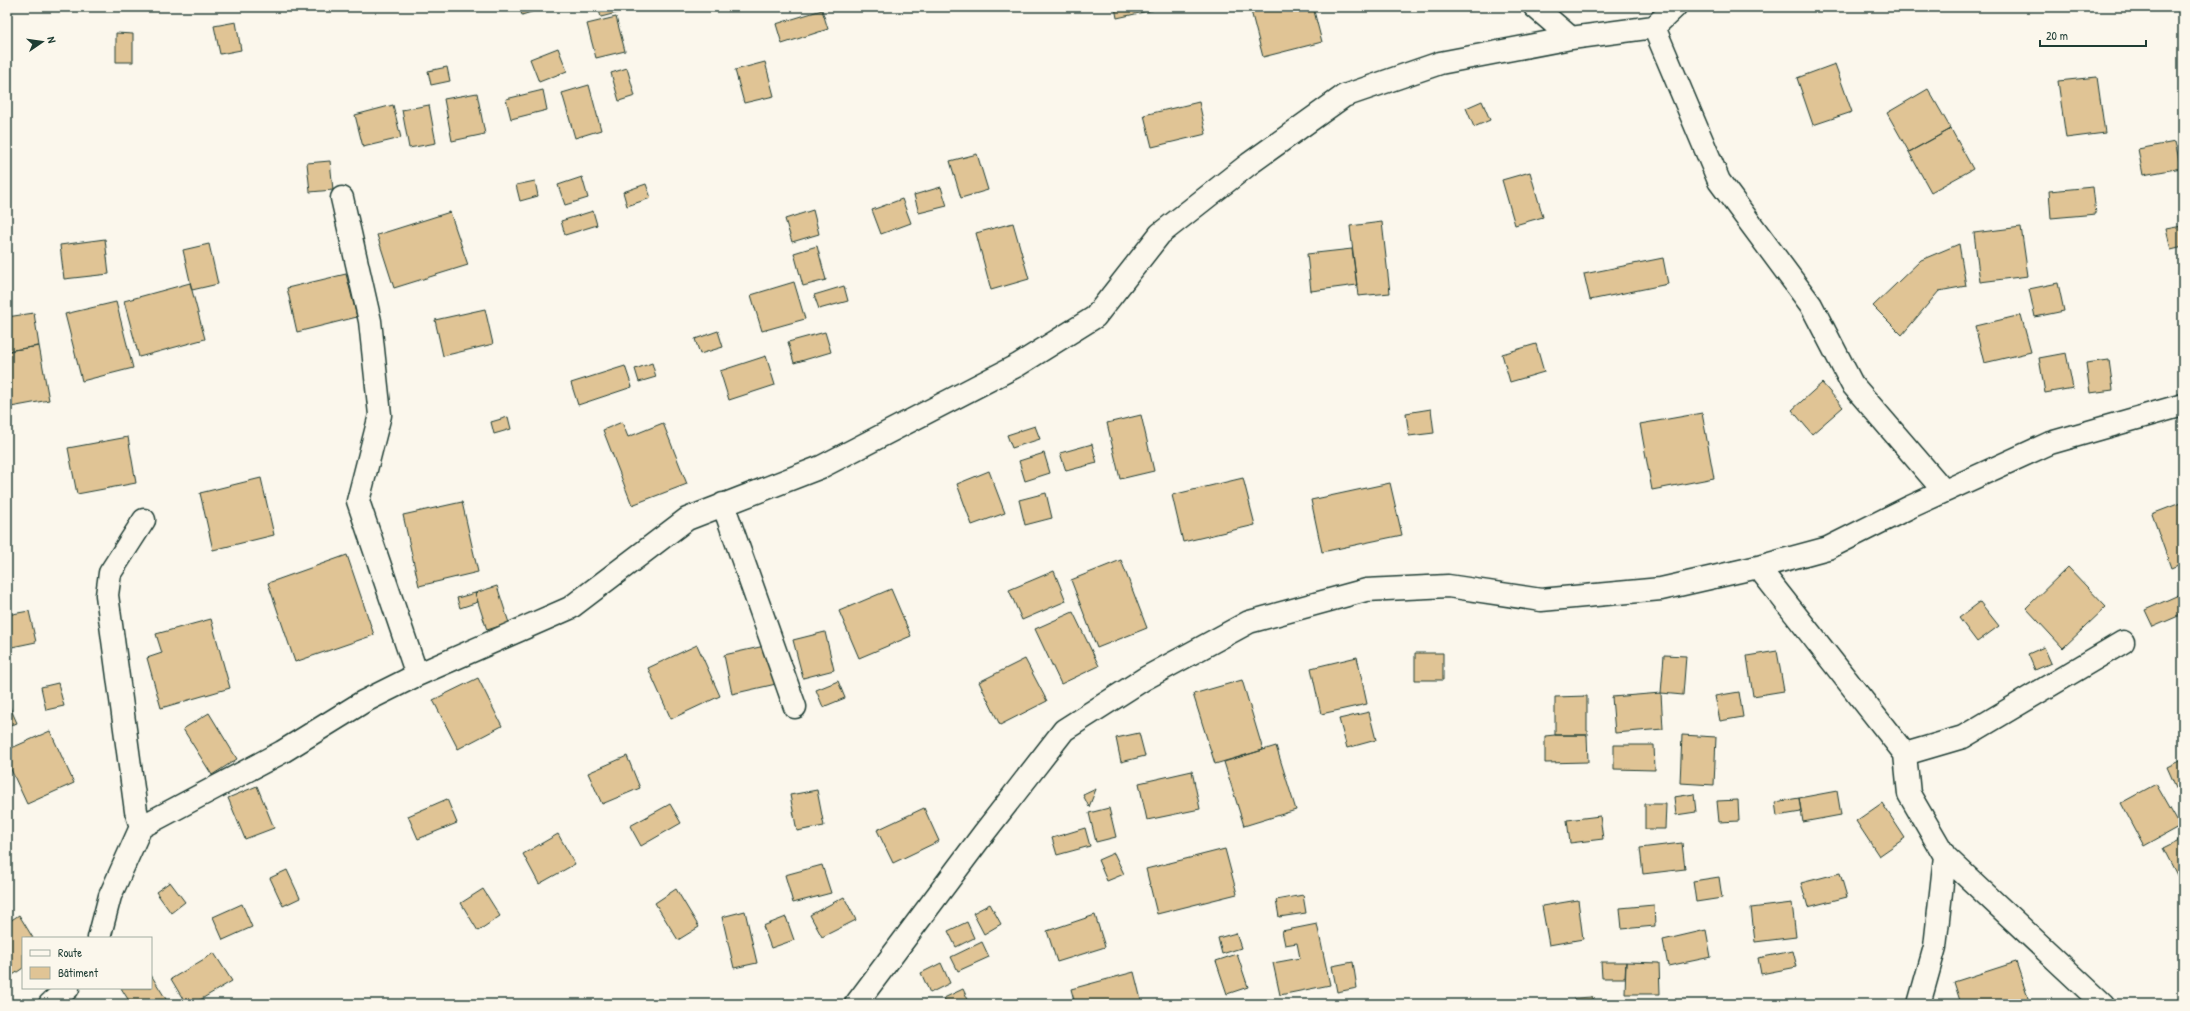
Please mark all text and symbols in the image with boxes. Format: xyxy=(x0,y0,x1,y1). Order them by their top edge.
north arrow xyxy=(22,22,62,62)
scale bar xyxy=(2040,22,2146,48)
text: 20 m xyxy=(2046,27,2068,44)
text: N xyxy=(44,35,59,44)
legend xyxy=(22,937,152,989)
text: Route xyxy=(58,944,82,961)
text: Bâtiment xyxy=(58,964,99,981)

